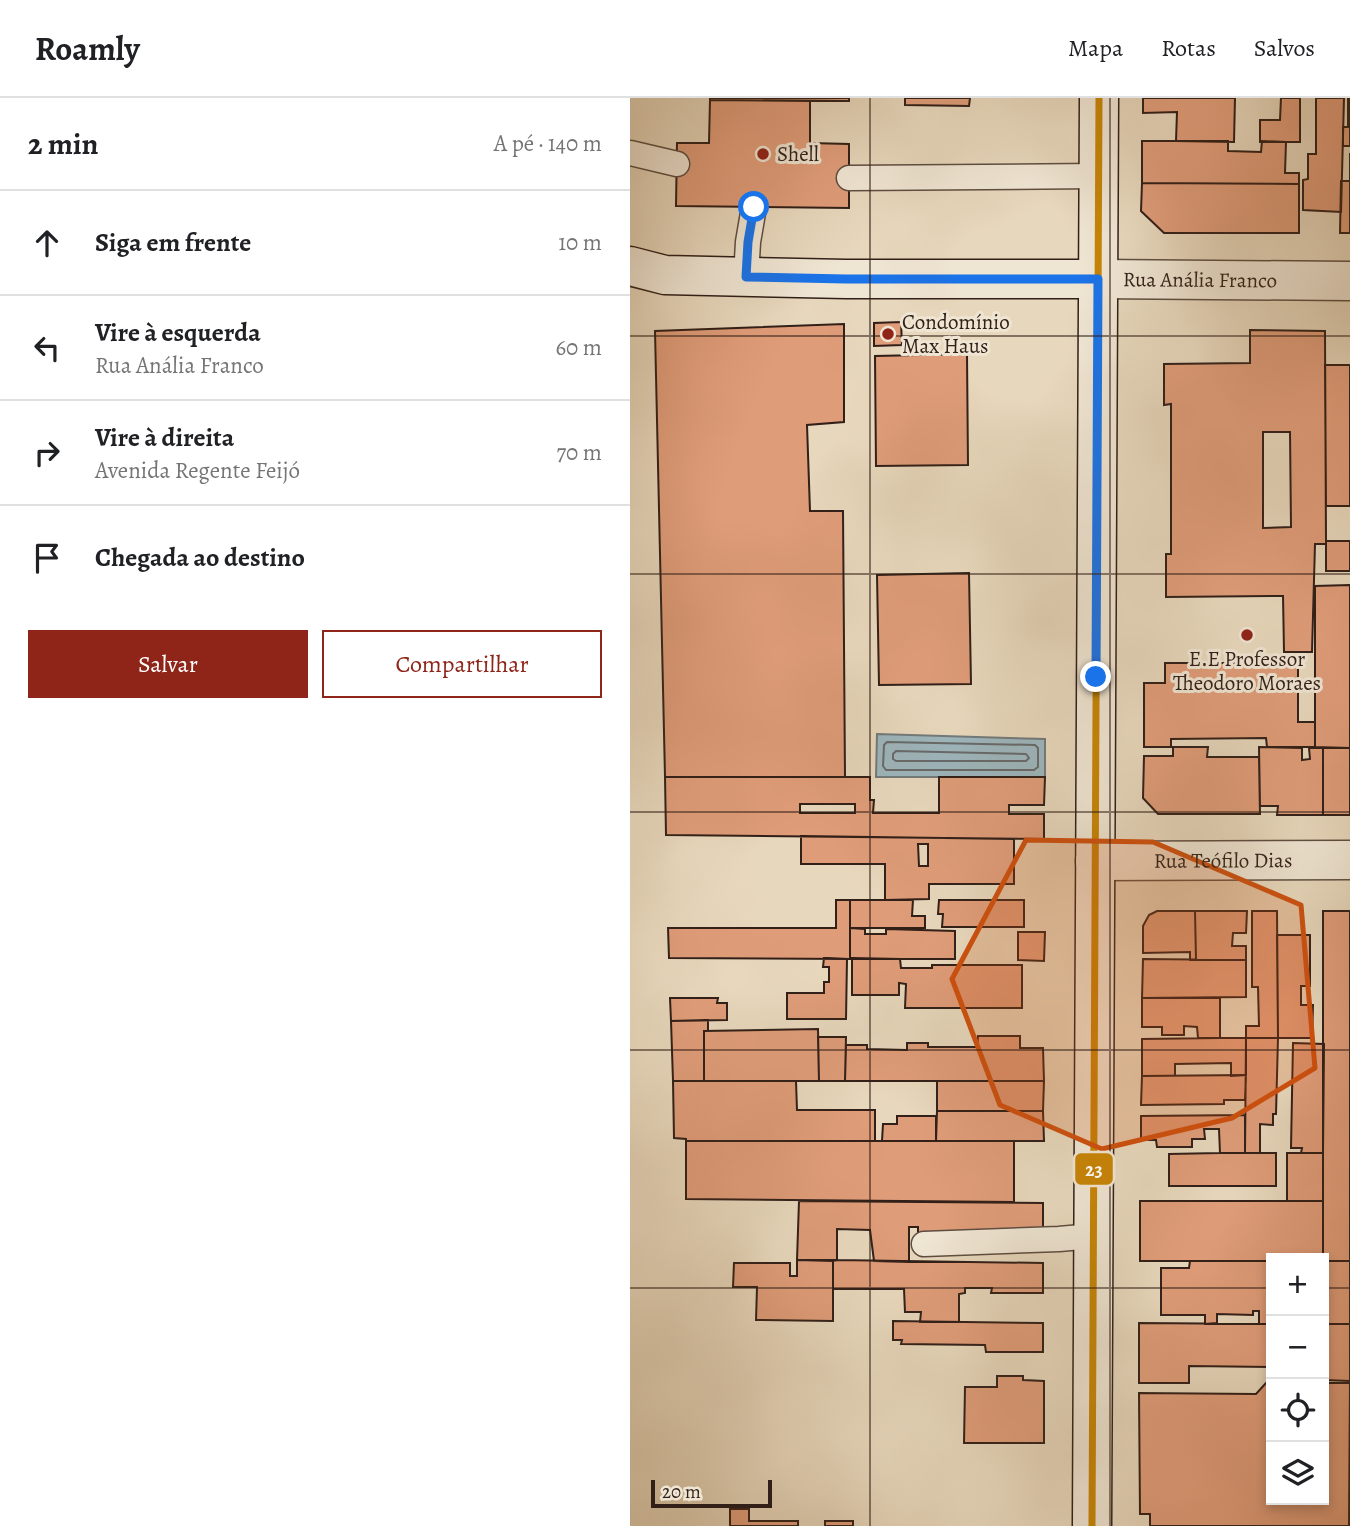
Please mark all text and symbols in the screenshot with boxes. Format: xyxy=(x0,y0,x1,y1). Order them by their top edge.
text: Roamly xyxy=(35,26,140,71)
text: Mapa xyxy=(1068,32,1123,64)
text: Rotas xyxy=(1161,32,1216,64)
text: Salvos xyxy=(1254,32,1315,64)
text: 2 min xyxy=(28,124,98,164)
text: A pé · 140 m xyxy=(494,128,602,159)
place label: Shell xyxy=(777,140,819,168)
marker: Shell xyxy=(755,146,771,162)
route start xyxy=(738,191,769,222)
icon: ahead xyxy=(28,224,66,262)
text: Siga em frente xyxy=(95,225,251,260)
text: 10 m xyxy=(558,227,602,258)
street label: Rua Anália Franco xyxy=(1123,265,1277,294)
place label: Condomínio Max Haus xyxy=(902,308,1010,360)
text: Vire à esquerda xyxy=(95,315,261,350)
marker: Condomínio Max Haus xyxy=(880,326,896,342)
icon: left xyxy=(28,329,66,367)
text: 60 m xyxy=(555,332,602,363)
text: Rua Anália Franco xyxy=(95,350,264,381)
text: Vire à direita xyxy=(95,420,234,455)
icon: right xyxy=(28,434,66,472)
text: 70 m xyxy=(556,437,602,468)
text: Avenida Regente Feijó xyxy=(95,455,300,486)
icon: arrive xyxy=(28,539,66,577)
text: Chegada ao destino xyxy=(95,540,305,575)
marker: E.E Professor Theodoro Moraes xyxy=(1239,627,1255,643)
button: Salvar xyxy=(28,630,308,698)
button: Compartilhar xyxy=(322,630,602,698)
place label: E.E Professor Theodoro Moraes xyxy=(1173,645,1321,697)
route end xyxy=(1080,661,1111,692)
street label: Rua Teófilo Dias xyxy=(1154,846,1292,875)
line badge: 23 xyxy=(1074,1152,1114,1186)
text: 23 xyxy=(1085,1157,1103,1183)
map controls xyxy=(1266,1253,1329,1505)
button: + xyxy=(1266,1253,1329,1316)
button: − xyxy=(1266,1316,1329,1379)
button: locate xyxy=(1266,1379,1329,1442)
button: layers xyxy=(1266,1442,1329,1505)
scale bar xyxy=(651,1477,772,1509)
text: 20 m xyxy=(662,1479,701,1505)

